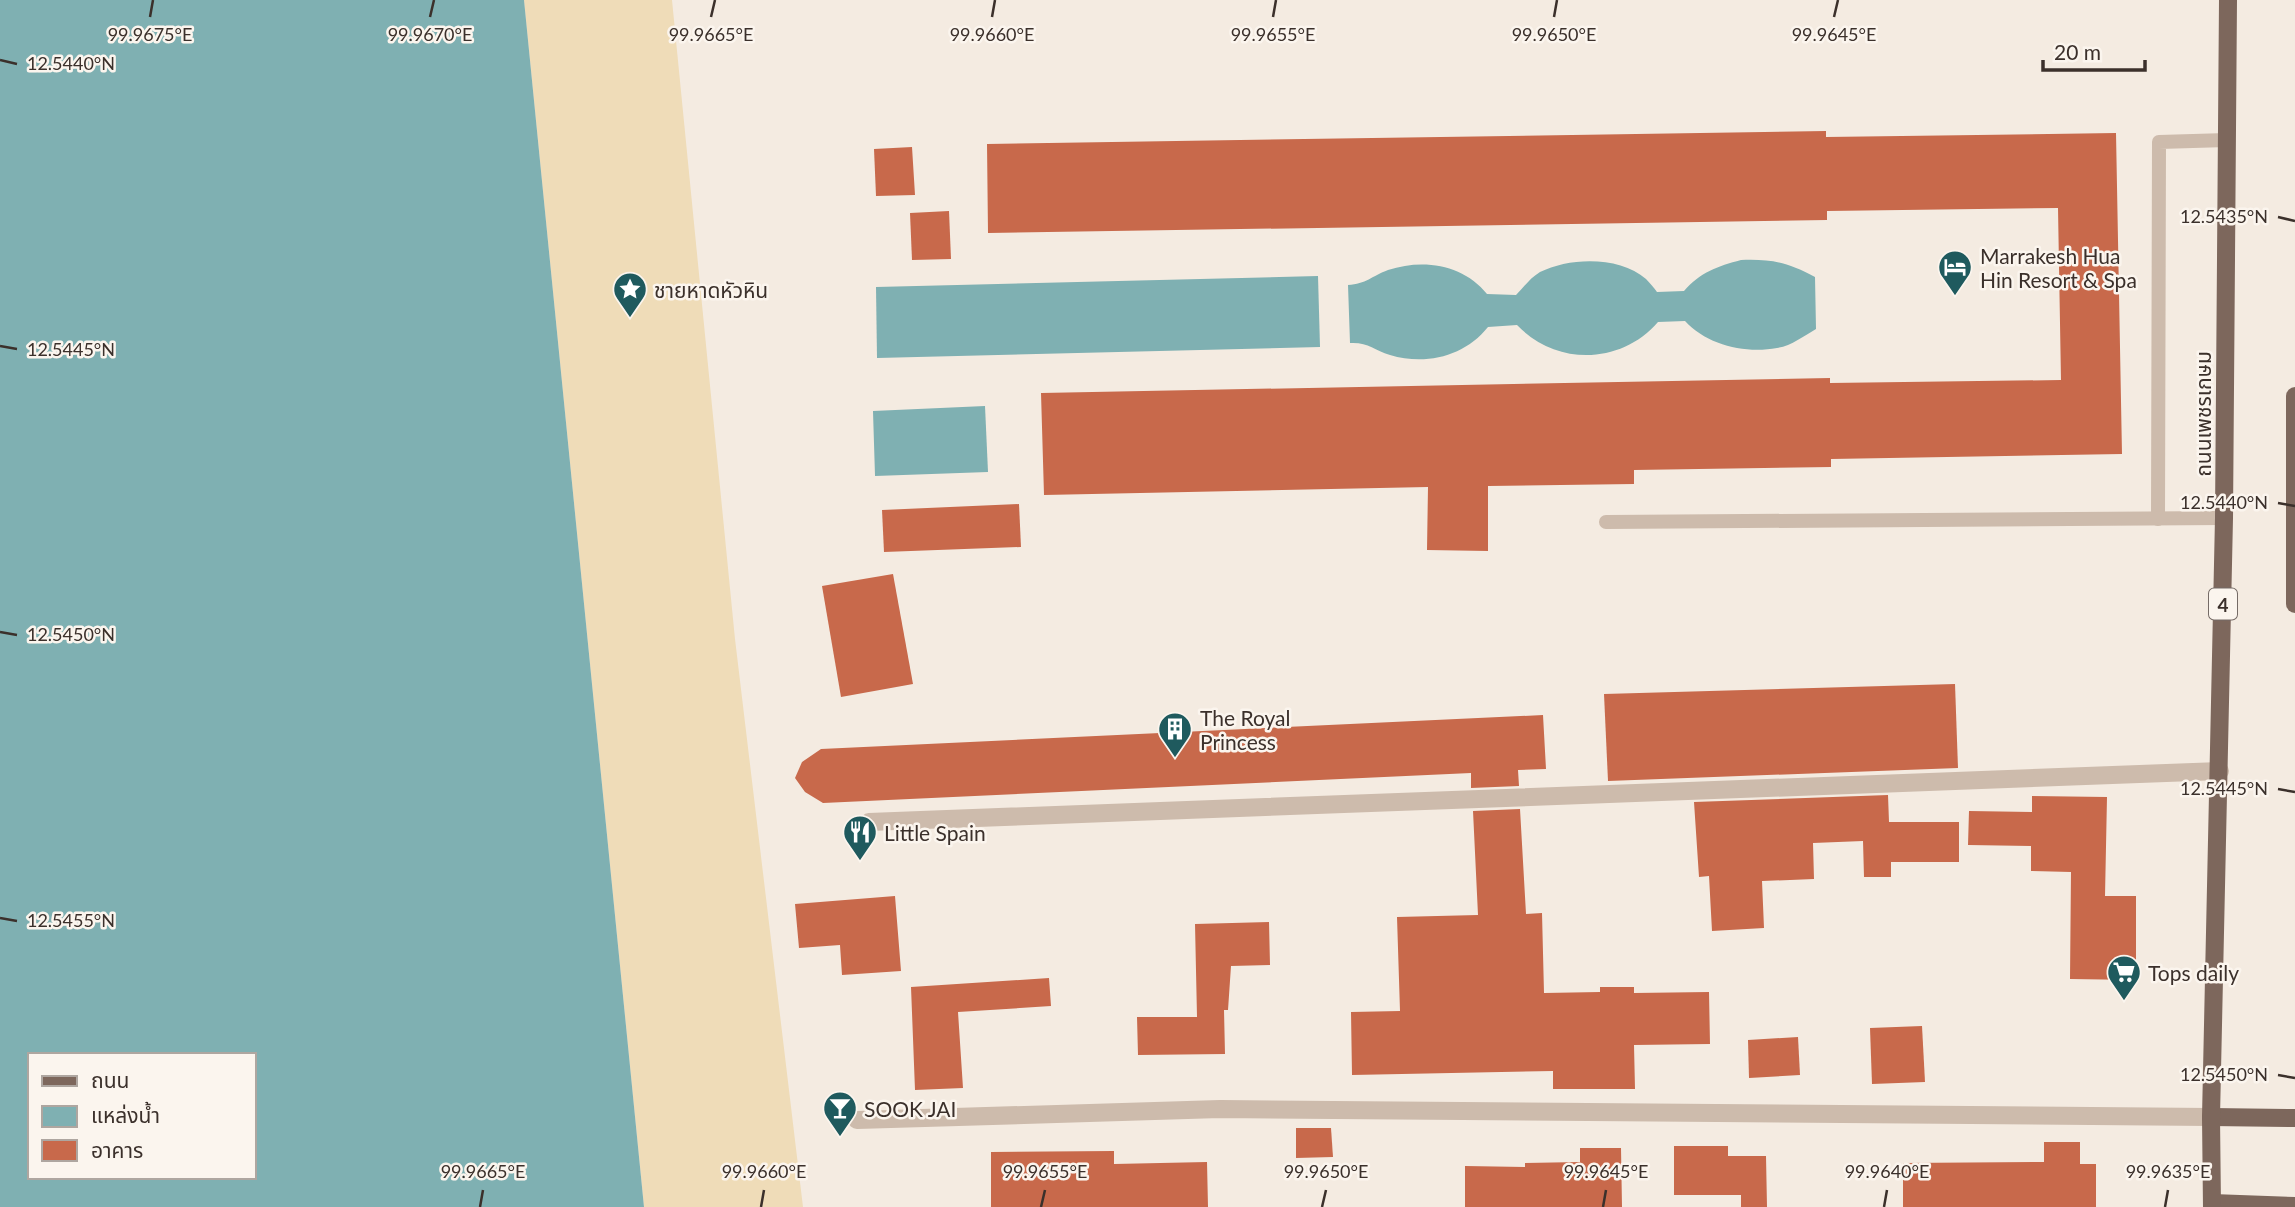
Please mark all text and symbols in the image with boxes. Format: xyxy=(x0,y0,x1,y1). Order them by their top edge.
text: 99.9675°E xyxy=(108,23,192,45)
text: 99.9670°E xyxy=(388,23,472,45)
text: 99.9665°E xyxy=(669,23,753,45)
text: 99.9660°E xyxy=(950,23,1034,45)
text: 99.9655°E xyxy=(1231,23,1315,45)
text: 99.9650°E xyxy=(1512,23,1596,45)
text: 99.9645°E xyxy=(1792,23,1876,45)
scale bar xyxy=(2043,28,2144,72)
text: 20 m xyxy=(2054,39,2101,64)
text: 12.5440°N xyxy=(27,52,115,74)
text: 12.5435°N xyxy=(2180,205,2268,227)
place label: Marrakesh Hua Hin Resort & Spa xyxy=(1980,243,2137,292)
hotel icon: Marrakesh Hua Hin Resort & Spa xyxy=(1936,248,1974,297)
place icon: ชายหาดหัวหิน xyxy=(611,270,649,319)
place label: ชายหาดหัวหิน xyxy=(654,277,768,302)
text: 12.5445°N xyxy=(27,338,115,360)
street label: ถนนเพชรเกษม xyxy=(2190,351,2215,477)
text: 12.5440°N xyxy=(2180,491,2268,513)
road number: 4 xyxy=(2209,589,2237,620)
text: 12.5450°N xyxy=(27,623,115,645)
place label: The Royal Princess xyxy=(1200,705,1290,754)
building icon: The Royal Princess xyxy=(1156,710,1194,759)
text: 12.5445°N xyxy=(2180,777,2268,799)
restaurant icon: Little Spain xyxy=(841,813,879,862)
place label: Little Spain xyxy=(884,820,986,845)
text: 12.5455°N xyxy=(27,909,115,931)
supermarket icon: Tops daily xyxy=(2105,953,2143,1002)
place label: Tops daily xyxy=(2148,960,2239,985)
legend xyxy=(28,1053,256,1179)
text: 12.5450°N xyxy=(2180,1063,2268,1085)
text: ถนน xyxy=(91,1067,129,1092)
bar icon: SOOK JAI xyxy=(821,1089,859,1138)
place label: SOOK JAI xyxy=(864,1096,956,1121)
text: แหล่งน้ำ xyxy=(91,1101,160,1127)
text: อาคาร xyxy=(91,1137,143,1162)
text: 99.9665°E xyxy=(441,1160,525,1182)
text: 99.9660°E xyxy=(722,1160,806,1182)
text: 99.9655°E xyxy=(1003,1160,1087,1182)
text: 99.9650°E xyxy=(1284,1160,1368,1182)
text: 99.9645°E xyxy=(1564,1160,1648,1182)
text: 99.9640°E xyxy=(1845,1160,1929,1182)
text: 99.9635°E xyxy=(2126,1160,2210,1182)

